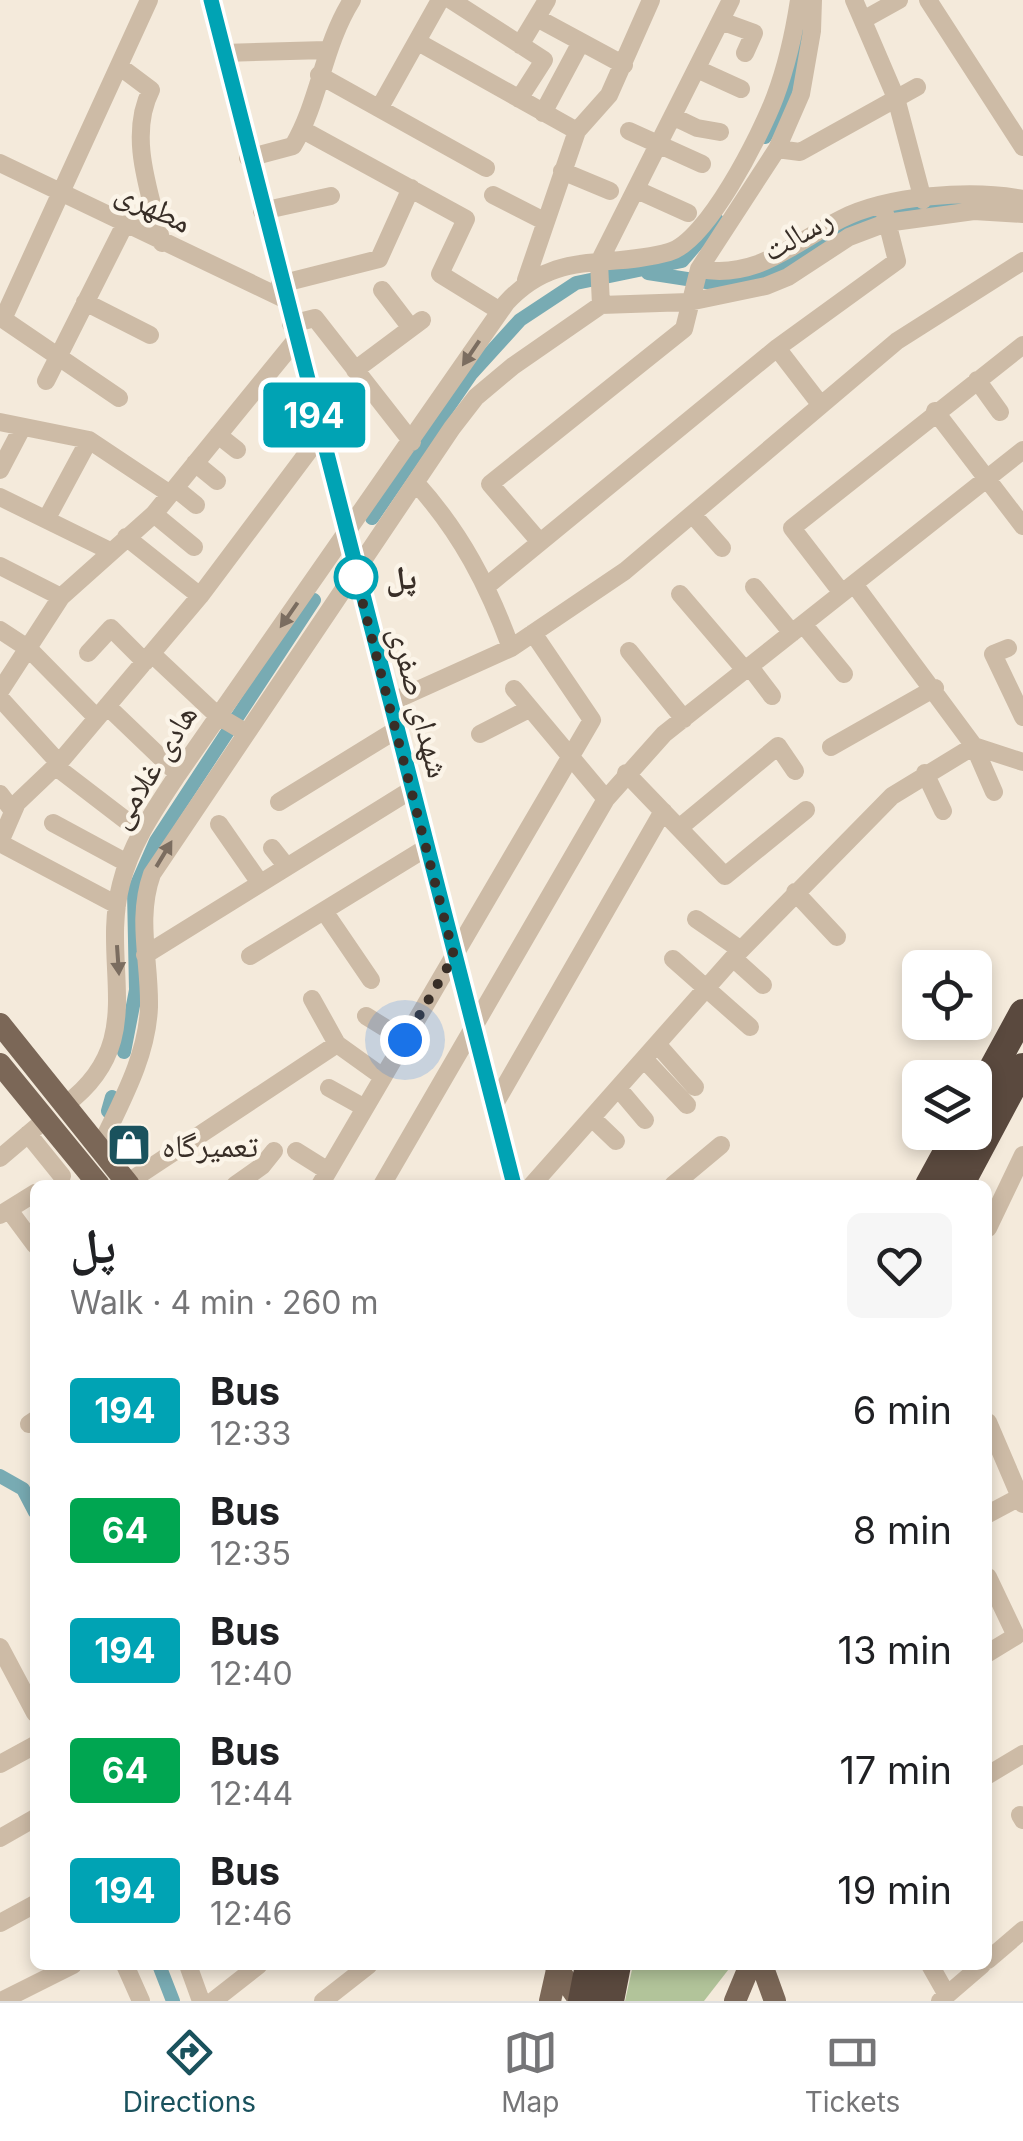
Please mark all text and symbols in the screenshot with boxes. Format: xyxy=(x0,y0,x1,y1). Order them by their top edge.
street label: مطهری xyxy=(110,171,198,241)
street label: رسالت xyxy=(755,199,839,269)
one-way arrow xyxy=(462,340,481,367)
line badge: 194 xyxy=(256,382,372,448)
text: 194 xyxy=(283,394,345,436)
marker: پل xyxy=(335,556,377,598)
place label: پل xyxy=(386,558,417,597)
one-way arrow xyxy=(280,602,299,629)
street label: شهدای صفری xyxy=(381,622,459,782)
street label: هادی غلامی xyxy=(99,697,206,836)
one-way arrow xyxy=(155,840,172,868)
one-way arrow xyxy=(110,945,126,977)
map controls xyxy=(902,950,992,1150)
button: locate xyxy=(902,950,992,1040)
your location xyxy=(380,1015,430,1065)
button: layers xyxy=(902,1060,992,1150)
shop icon: تعمیرگاه xyxy=(106,1122,152,1168)
place label: تعمیرگاه xyxy=(162,1126,258,1165)
button: heart xyxy=(847,1213,952,1318)
text: پل xyxy=(70,1216,116,1275)
text: Walk · 4 min · 260 m xyxy=(70,1283,379,1322)
text: Bus xyxy=(210,1368,280,1414)
text: 6 min xyxy=(853,1387,952,1433)
text: 194 xyxy=(94,1389,156,1431)
text: 12:33 xyxy=(210,1414,291,1453)
text: Bus xyxy=(210,1488,280,1534)
text: 8 min xyxy=(853,1507,952,1553)
text: 64 xyxy=(102,1509,148,1551)
text: 12:35 xyxy=(210,1534,291,1573)
text: Bus xyxy=(210,1608,280,1654)
text: 13 min xyxy=(837,1627,952,1673)
text: 194 xyxy=(94,1629,156,1671)
text: 12:40 xyxy=(210,1654,293,1693)
text: Bus xyxy=(210,1728,280,1774)
text: 17 min xyxy=(839,1747,952,1793)
text: 64 xyxy=(102,1749,148,1791)
text: 12:44 xyxy=(210,1774,293,1813)
text: Bus xyxy=(210,1848,280,1894)
text: 19 min xyxy=(837,1867,952,1913)
text: 194 xyxy=(94,1869,156,1911)
text: 12:46 xyxy=(210,1894,292,1933)
tab: Directions xyxy=(123,2025,256,2119)
tab: Map xyxy=(501,2025,560,2119)
tab: Tickets xyxy=(805,2025,900,2119)

